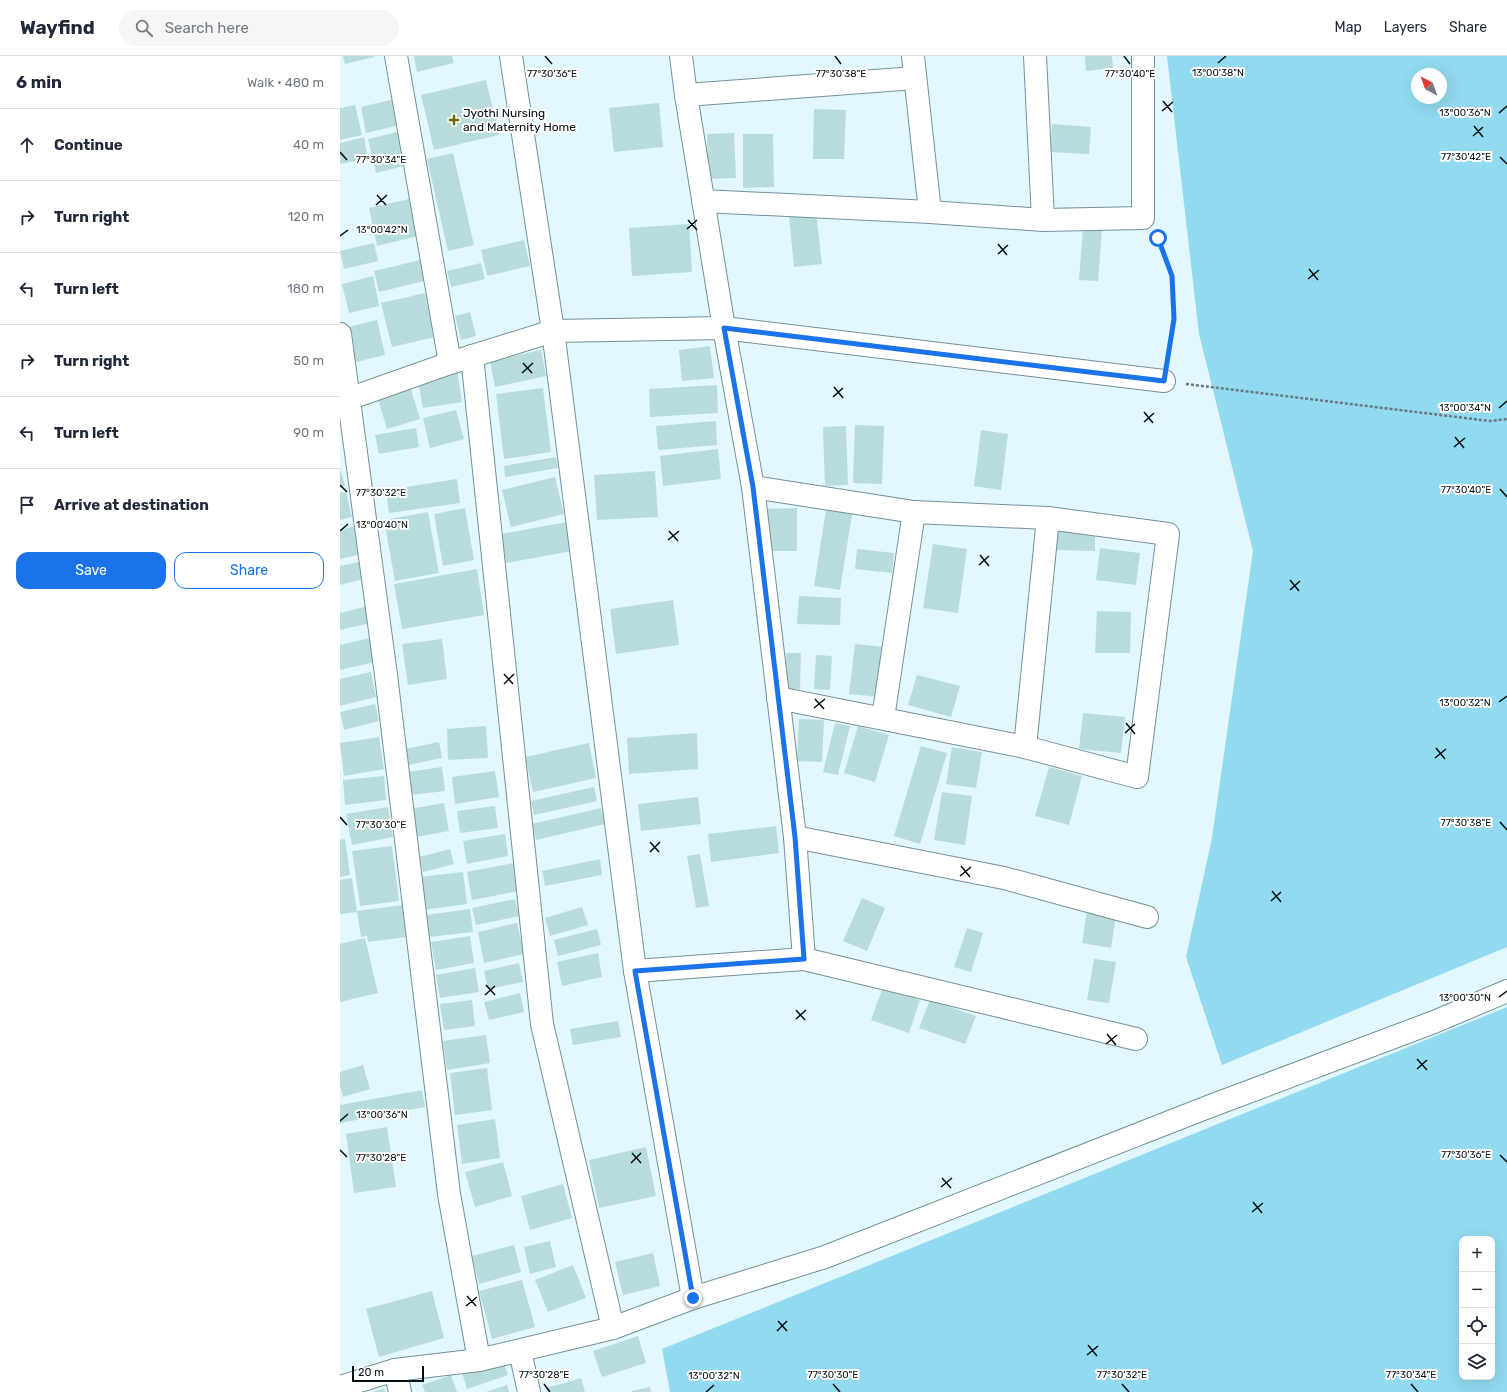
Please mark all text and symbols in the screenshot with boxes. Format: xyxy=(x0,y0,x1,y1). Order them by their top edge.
search box xyxy=(119,10,399,46)
text: Wayfind xyxy=(20,16,95,39)
icon: search xyxy=(133,17,155,39)
text: Search here xyxy=(165,19,249,37)
text: Map xyxy=(1335,19,1362,36)
text: Layers xyxy=(1384,19,1427,36)
text: Share xyxy=(1449,19,1487,36)
text: 13°00'38"N xyxy=(1192,67,1244,79)
text: 77°30'36"E xyxy=(527,68,577,80)
text: 77°30'38"E xyxy=(816,68,866,80)
text: 77°30'40"E xyxy=(1105,68,1155,80)
north arrow xyxy=(1411,68,1447,104)
text: 6 min xyxy=(16,72,62,92)
text: Walk · 480 m xyxy=(247,75,324,90)
place label: Jyothi Nursing and Maternity Home xyxy=(463,106,576,134)
text: 13°00'36"N xyxy=(1439,107,1491,119)
marker: Jyothi Nursing and Maternity Home xyxy=(448,114,460,126)
icon: ahead xyxy=(16,134,38,156)
text: Continue xyxy=(54,136,123,154)
text: 40 m xyxy=(293,137,324,152)
text: 77°30'42"E xyxy=(1441,151,1491,163)
text: 77°30'34"E xyxy=(356,154,406,166)
icon: right xyxy=(16,206,38,228)
text: Turn right xyxy=(54,208,129,226)
text: 120 m xyxy=(288,209,324,224)
text: 13°00'42"N xyxy=(356,224,408,236)
route start xyxy=(1149,229,1167,247)
icon: left xyxy=(16,278,38,300)
text: Turn left xyxy=(54,280,119,298)
text: 180 m xyxy=(287,281,324,296)
icon: right xyxy=(16,350,38,372)
text: Turn right xyxy=(54,352,129,370)
text: 50 m xyxy=(293,353,324,368)
text: 13°00'34"N xyxy=(1439,402,1491,414)
icon: left xyxy=(16,422,38,444)
text: Turn left xyxy=(54,424,119,442)
text: 90 m xyxy=(293,425,324,440)
text: 77°30'40"E xyxy=(1441,484,1491,496)
text: 77°30'32"E xyxy=(356,487,406,499)
icon: arrive xyxy=(16,494,38,516)
text: Arrive at destination xyxy=(54,496,209,514)
text: 13°00'40"N xyxy=(356,519,408,531)
button: Save xyxy=(16,552,166,589)
button: Share xyxy=(174,552,324,589)
text: 13°00'32"N xyxy=(1439,697,1491,709)
text: 77°30'38"E xyxy=(1441,817,1491,829)
text: 77°30'30"E xyxy=(356,819,406,831)
text: 13°00'30"N xyxy=(1439,992,1491,1004)
text: 13°00'36"N xyxy=(356,1109,408,1121)
text: 77°30'36"E xyxy=(1441,1149,1491,1161)
text: 77°30'28"E xyxy=(356,1152,406,1164)
map controls xyxy=(1459,1236,1495,1380)
button: + xyxy=(1459,1236,1495,1272)
button: − xyxy=(1459,1272,1495,1308)
route end xyxy=(684,1289,702,1307)
button: locate xyxy=(1459,1308,1495,1344)
button: layers xyxy=(1459,1344,1495,1380)
scale bar xyxy=(352,1364,424,1383)
text: 20 m xyxy=(358,1366,384,1379)
text: 77°30'28"E xyxy=(519,1369,569,1381)
text: 77°30'30"E xyxy=(808,1369,858,1381)
text: 77°30'32"E xyxy=(1097,1369,1147,1381)
text: 77°30'34"E xyxy=(1386,1369,1436,1381)
text: 13°00'32"N xyxy=(688,1370,740,1382)

